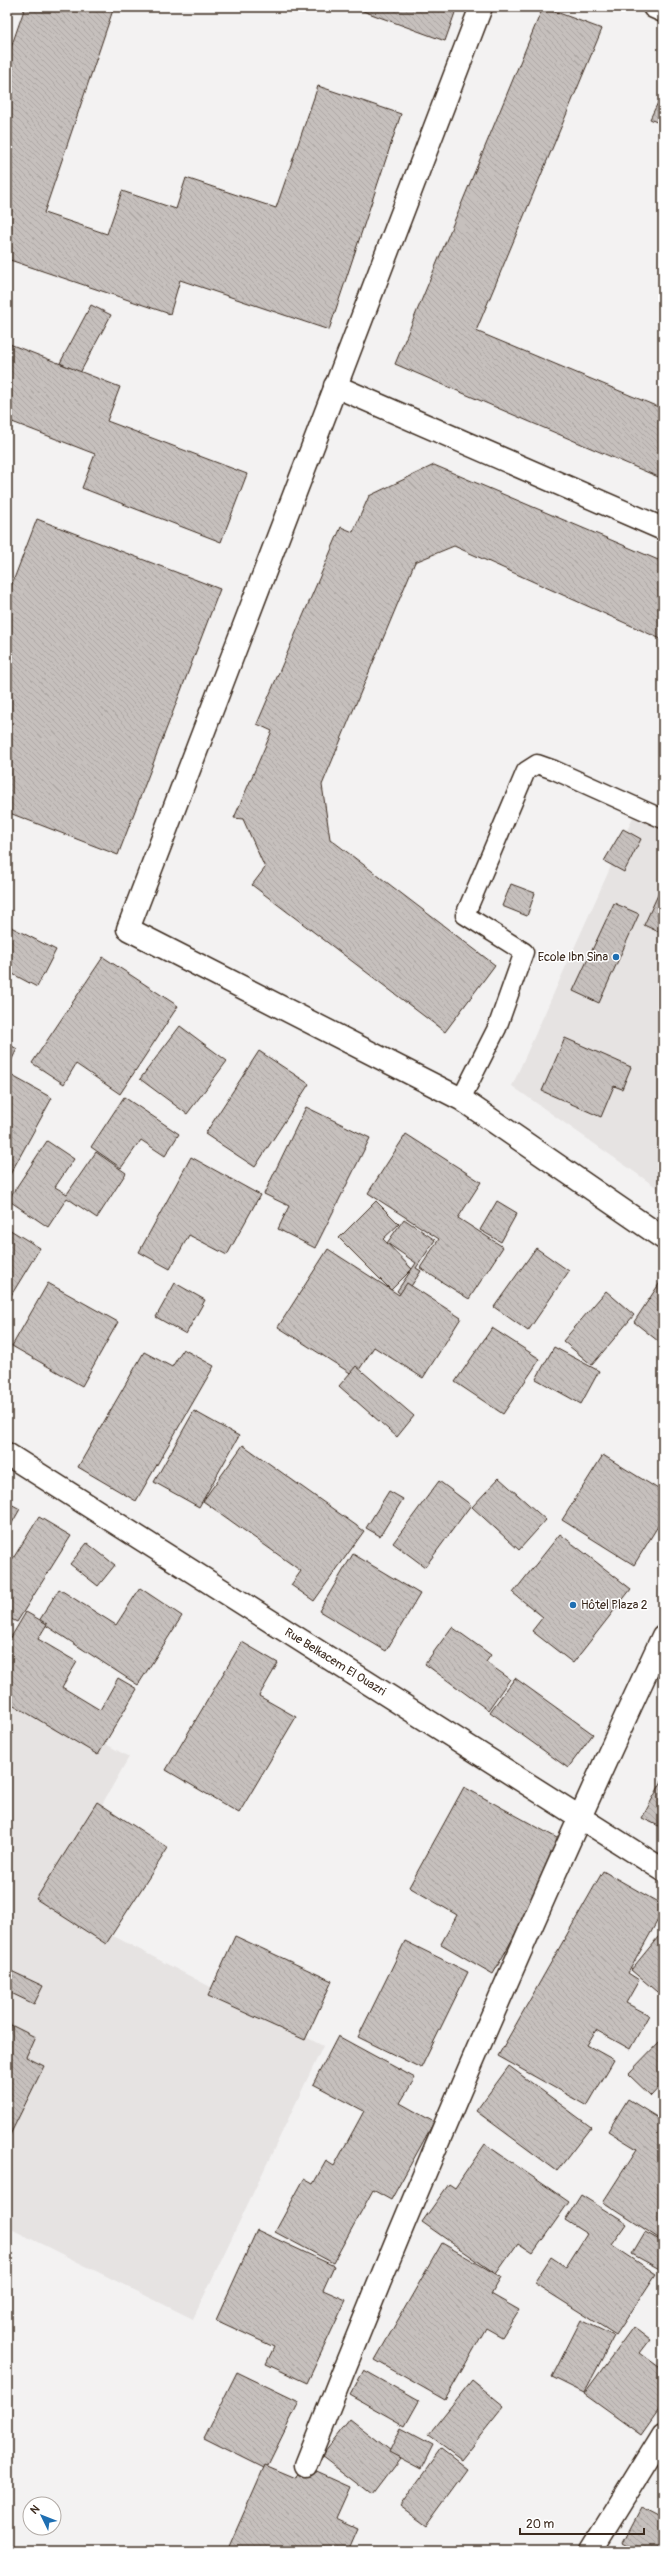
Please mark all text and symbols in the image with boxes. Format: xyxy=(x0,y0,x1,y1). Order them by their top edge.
place label: Ecole Ibn Sina xyxy=(538,950,608,965)
marker: Ecole Ibn Sina xyxy=(611,952,621,962)
place label: Hôtel Plaza 2 xyxy=(581,1598,648,1613)
marker: Hôtel Plaza 2 xyxy=(568,1600,578,1610)
street label: Rue Belkacem El Ouazri xyxy=(282,1625,388,1699)
north arrow xyxy=(22,2496,62,2536)
text: N xyxy=(28,2502,43,2517)
scale bar xyxy=(520,2510,644,2536)
text: 20 m xyxy=(526,2517,555,2532)

